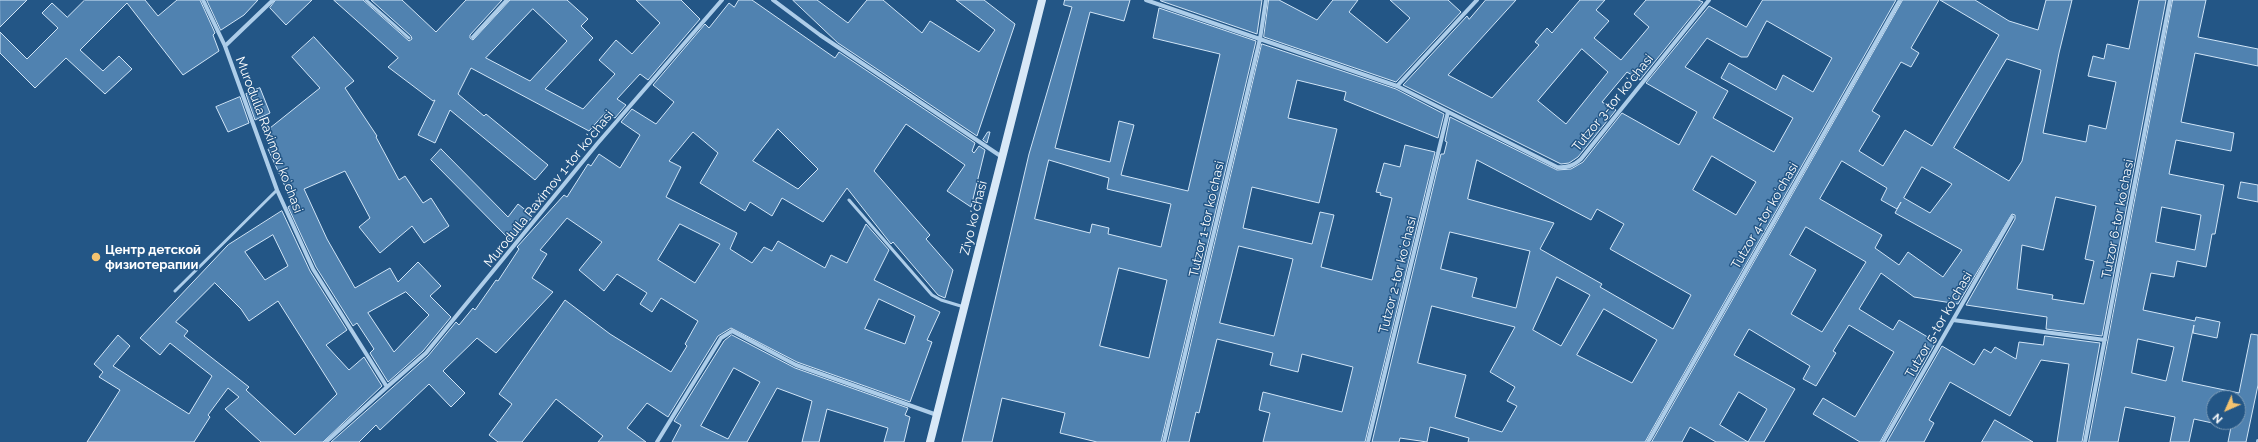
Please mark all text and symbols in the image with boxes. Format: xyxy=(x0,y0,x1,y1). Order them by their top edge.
street label: Tutzor 3-tor koʻchasi xyxy=(1569,51,1657,155)
street label: Murodulla Raximov koʻchasi xyxy=(232,55,306,215)
street label: Murodulla Raximov 1-tor koʻchasi xyxy=(481,108,617,270)
street label: Tutzor 6-tor koʻchasi xyxy=(2099,158,2137,280)
street label: Tutzor 1-tor koʻchasi xyxy=(1186,159,1228,279)
street label: Tutzor 4-tor koʻchasi xyxy=(1728,160,1802,272)
street label: Ziyo koʻchasi xyxy=(957,179,991,257)
street label: Tutzor 2-tor koʻchasi xyxy=(1376,215,1420,335)
place label: Центр детской физиотерапии xyxy=(105,242,201,273)
marker: Центр детской физиотерапии xyxy=(90,251,102,263)
street label: Tutzor 5-tor koʻchasi xyxy=(1902,269,1976,381)
north arrow xyxy=(2206,390,2246,430)
text: N xyxy=(2210,411,2225,426)

